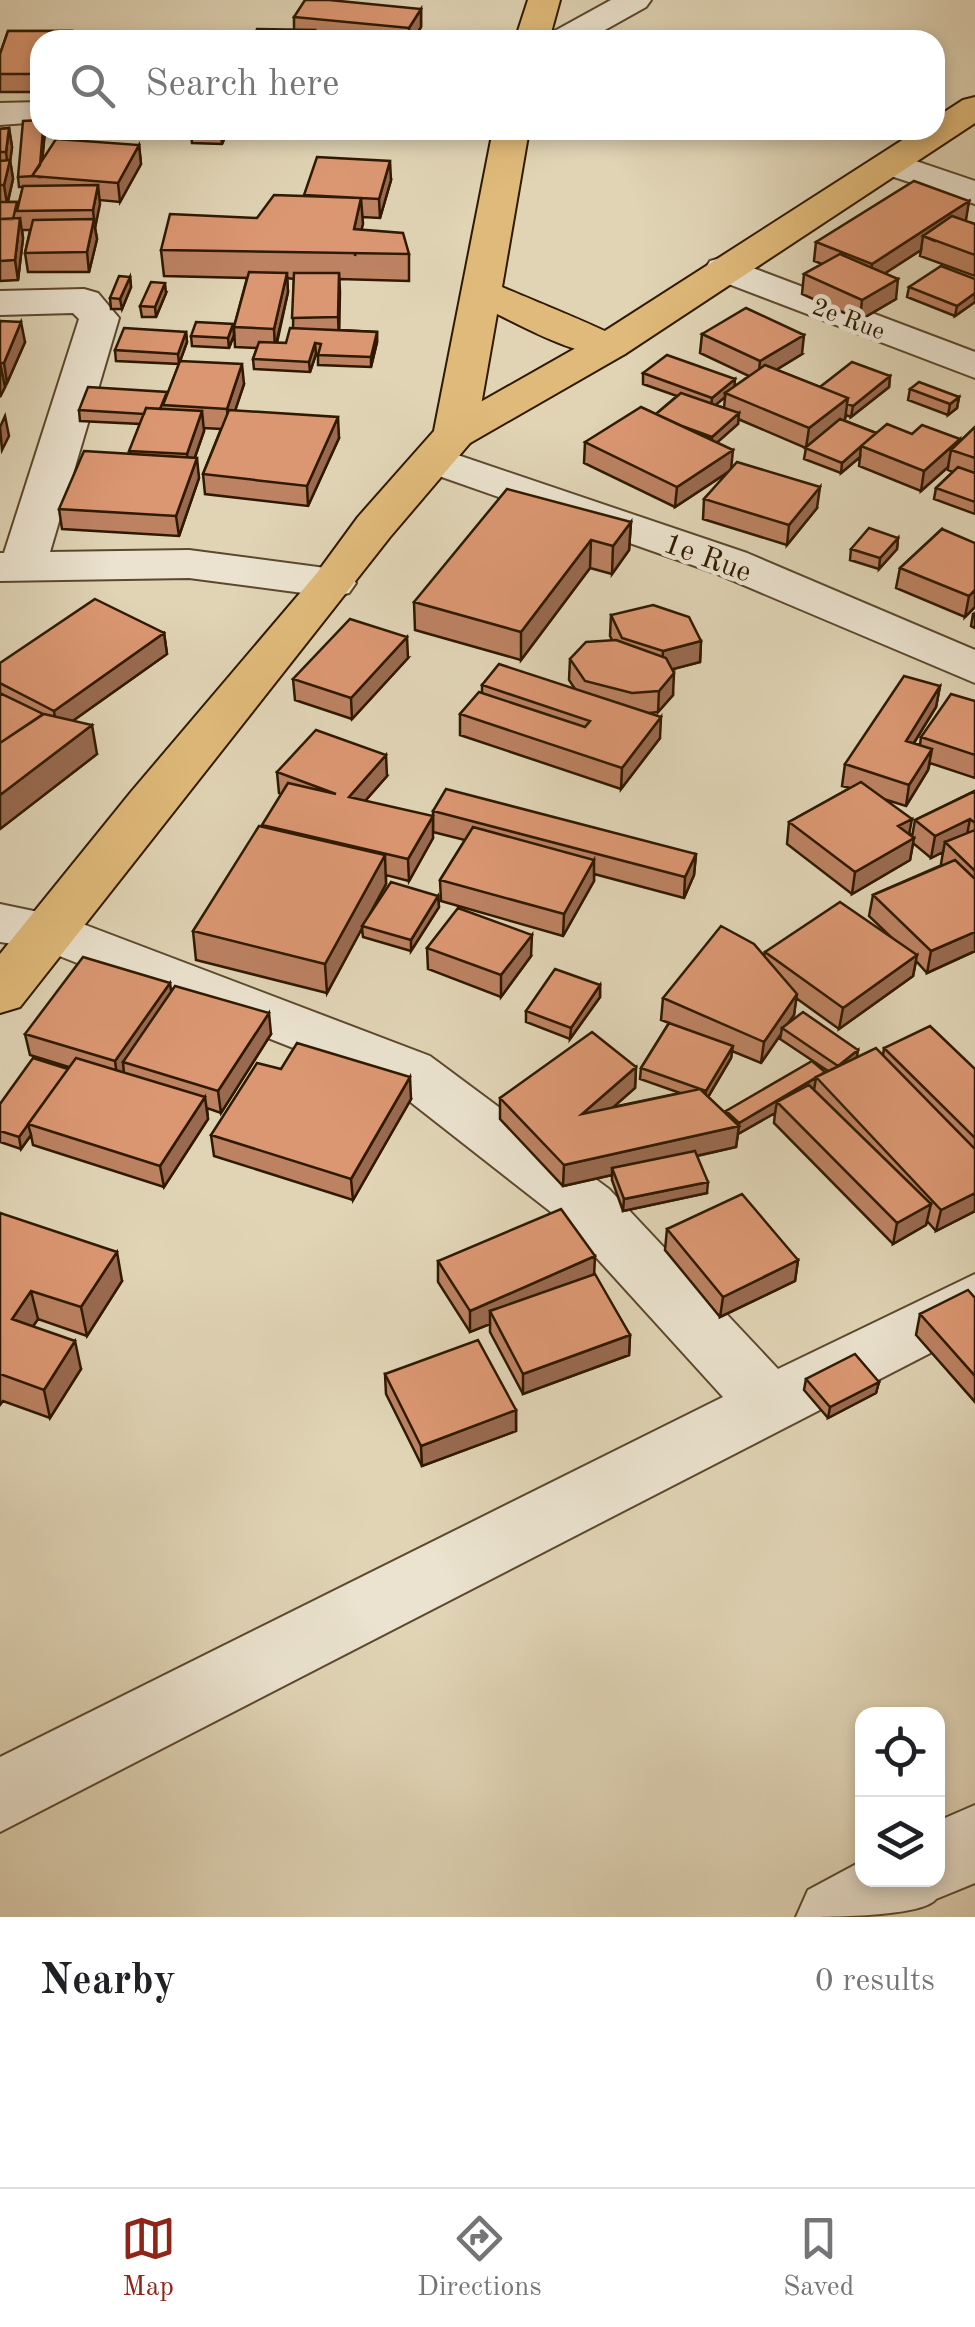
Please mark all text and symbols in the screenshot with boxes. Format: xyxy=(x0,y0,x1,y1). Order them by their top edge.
search box xyxy=(30,30,945,140)
icon: search xyxy=(65,58,120,113)
text: Search here xyxy=(145,66,340,104)
street label: 2e Rue xyxy=(808,295,888,346)
street label: 1e Rue xyxy=(659,529,755,589)
map controls xyxy=(855,1707,945,1887)
button: locate xyxy=(855,1707,945,1797)
button: layers xyxy=(855,1797,945,1887)
text: Nearby xyxy=(40,1961,176,2003)
text: 0 results xyxy=(815,1966,935,1998)
tab: Map xyxy=(121,2211,176,2306)
tab: Directions xyxy=(417,2211,542,2306)
tab: Saved xyxy=(783,2211,854,2306)

